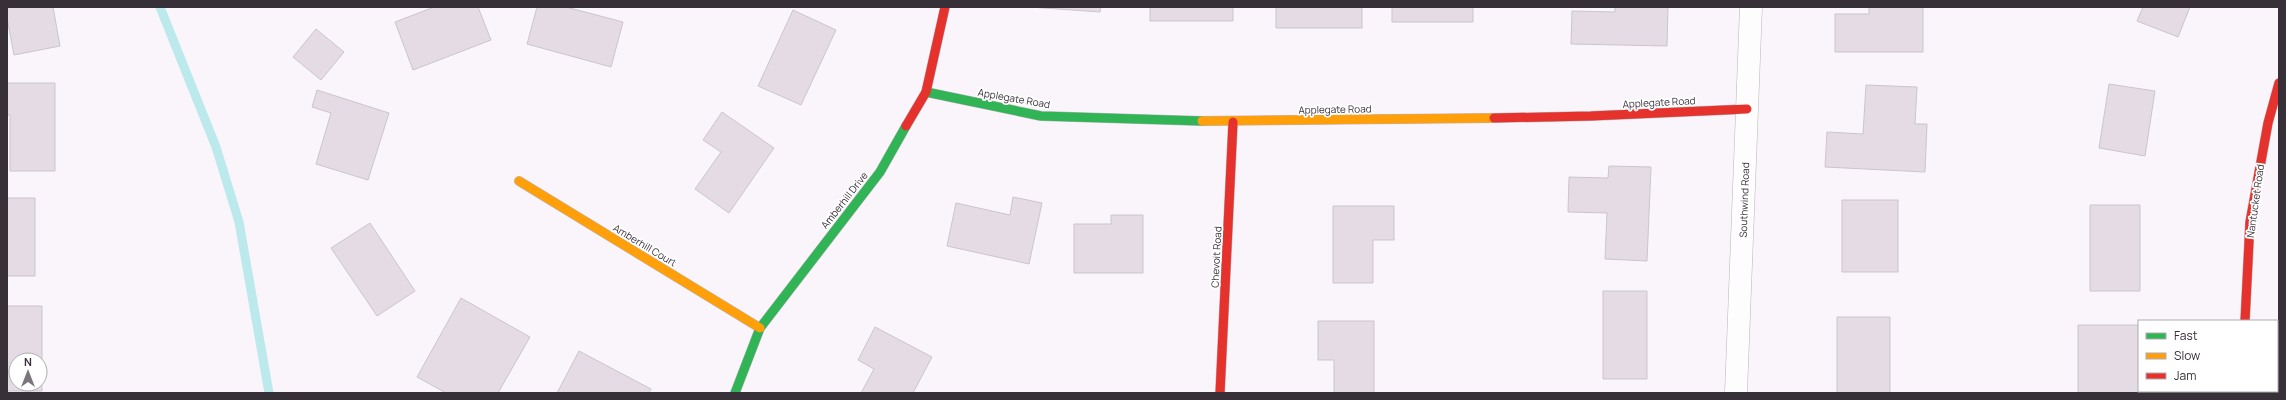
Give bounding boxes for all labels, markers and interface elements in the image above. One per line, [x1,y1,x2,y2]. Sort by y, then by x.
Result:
street label: Applegate Road [977,85,1051,111]
street label: Applegate Road [1622,93,1696,111]
street label: Applegate Road [1298,101,1372,117]
street label: Southwind Road [1736,162,1752,238]
street label: Nantucket Road [2243,163,2267,239]
street label: Amberhill Drive [817,169,871,231]
street label: Amberhill Court [611,221,679,269]
street label: Chevoit Road [1207,226,1225,288]
legend [2138,320,2278,392]
text: Fast [2174,327,2198,344]
text: Slow [2174,347,2200,364]
north arrow [8,352,48,392]
text: N [24,354,32,369]
text: Jam [2174,367,2196,384]

